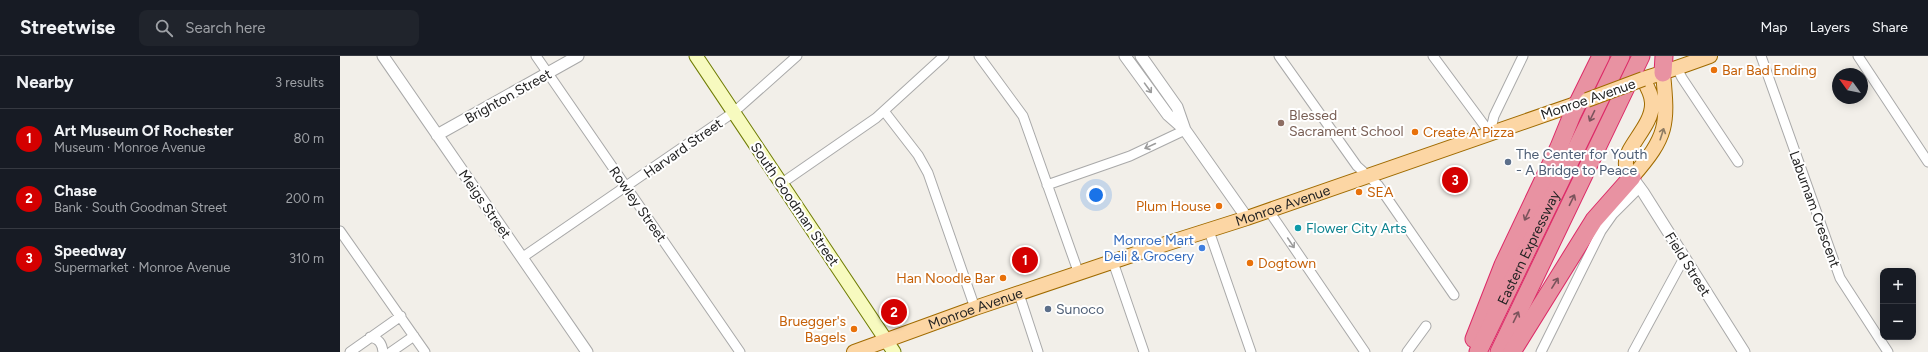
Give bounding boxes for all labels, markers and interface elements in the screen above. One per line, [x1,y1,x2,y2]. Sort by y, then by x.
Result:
search box [139,10,419,46]
text: Streetwise [20,16,115,39]
icon: search [153,17,175,39]
text: Search here [185,19,265,37]
text: Map [1760,19,1788,36]
text: Layers [1810,19,1850,36]
text: Share [1872,19,1908,36]
place label: Bar Bad Ending [1722,62,1817,79]
marker: Bar Bad Ending [1709,65,1719,75]
street label: Brighton Street [462,66,555,127]
north arrow [1832,68,1868,104]
text: Nearby [16,72,74,92]
text: 3 results [275,75,324,90]
street label: Monroe Avenue [1539,75,1638,124]
one-way arrow [1144,82,1152,93]
place label: Blessed Sacrament School [1289,107,1404,140]
one-way arrow [1588,110,1595,122]
street label: Harvard Street [641,115,726,182]
marker: Blessed Sacrament School [1276,118,1286,128]
text: Art Museum Of Rochester [54,122,233,140]
place label: Create A Pizza [1423,124,1514,141]
marker: Create A Pizza [1410,127,1420,137]
one-way arrow [1659,127,1666,140]
text: 1 [26,131,32,146]
text: 80 m [293,131,324,146]
street label: South Goodman Street [747,139,842,269]
text: Museum · Monroe Avenue [54,140,205,155]
one-way arrow [1145,143,1157,150]
place label: The Center for Youth - A Bridge to Peace [1516,146,1648,179]
street label: Laburnam Crescent [1786,149,1844,270]
marker: The Center for Youth - A Bridge to Peace [1503,157,1513,167]
street label: Rowley Street [605,163,670,245]
pin: 3 [1442,165,1468,195]
street label: Meigs Street [455,167,515,242]
text: Chase [54,182,97,200]
street label: Monroe Avenue [1233,182,1333,230]
place label: SEA [1367,184,1394,201]
your location [1086,185,1106,205]
marker: SEA [1354,187,1364,197]
street label: Eastern Expressway [1494,187,1564,308]
text: 2 [25,191,33,206]
text: 200 m [286,191,324,206]
one-way arrow [1569,194,1576,206]
place label: Plum House [1136,198,1211,215]
text: Bank · South Goodman Street [54,200,227,215]
marker: Plum House [1214,201,1224,211]
one-way arrow [1523,209,1530,221]
place label: Flower City Arts [1306,220,1407,237]
marker: Flower City Arts [1293,223,1303,233]
street label: Field Street [1661,229,1714,299]
place label: Monroe Mart Deli & Grocery [1104,232,1195,265]
one-way arrow [1287,237,1295,248]
text: Speedway [54,242,126,260]
marker: Monroe Mart Deli & Grocery [1197,243,1207,253]
pin: 1 [1012,245,1038,275]
text: 3 [25,251,33,266]
text: 310 m [289,251,324,266]
place label: Dogtown [1258,255,1316,272]
marker: Dogtown [1245,258,1255,268]
text: Supermarket · Monroe Avenue [54,260,230,275]
map controls [1880,268,1916,340]
button: + [1880,268,1916,304]
place label: Han Noodle Bar [896,270,995,287]
marker: Han Noodle Bar [998,273,1008,283]
one-way arrow [1551,277,1559,289]
street label: Monroe Avenue [926,284,1025,333]
pin: 2 [881,297,907,327]
place label: Sunoco [1056,301,1104,318]
marker: Sunoco [1043,304,1053,314]
button: − [1880,304,1916,340]
one-way arrow [1512,311,1520,323]
place label: Bruegger's Bagels [779,313,846,346]
marker: Bruegger's Bagels [849,324,859,334]

